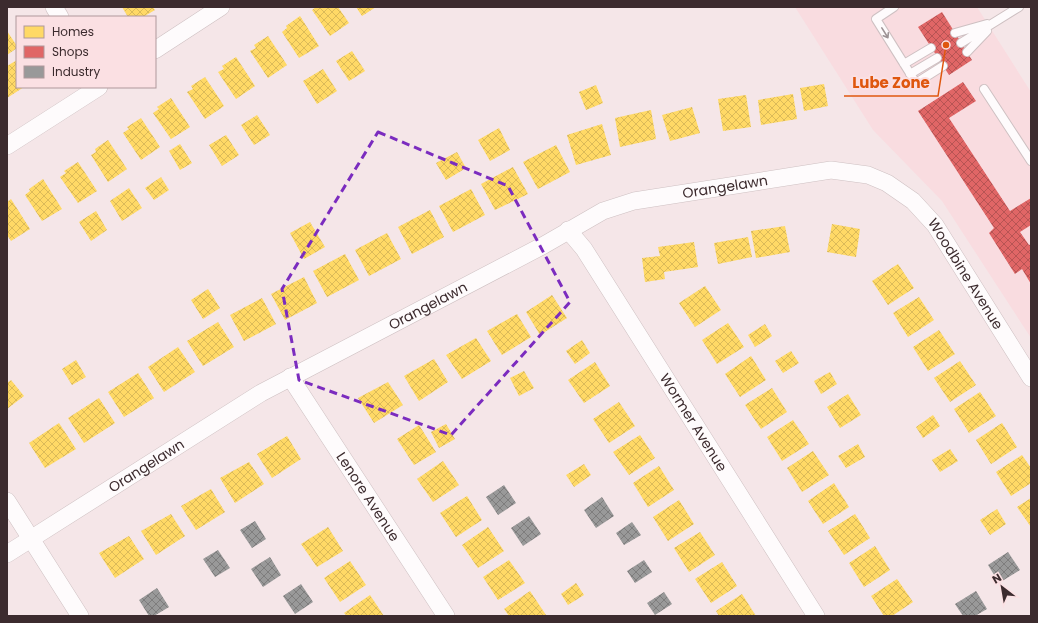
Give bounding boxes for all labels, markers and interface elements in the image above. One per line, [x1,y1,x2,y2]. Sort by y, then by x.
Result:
legend [16,16,156,88]
text: Homes [52,23,94,40]
one-way arrow [881,27,889,39]
text: Shops [52,43,89,60]
text: Industry [52,63,101,80]
callout: Lube Zone [844,69,938,96]
text: Lube Zone [852,72,930,93]
street label: Orangelawn [681,170,769,203]
street label: Woodbine Avenue [923,214,1008,334]
street label: Orangelawn [385,277,471,335]
street label: Wormer Avenue [655,369,732,476]
street label: Orangelawn [105,434,188,497]
street label: Lenore Avenue [332,448,405,546]
north arrow [982,567,1022,607]
text: N [989,569,1005,587]

